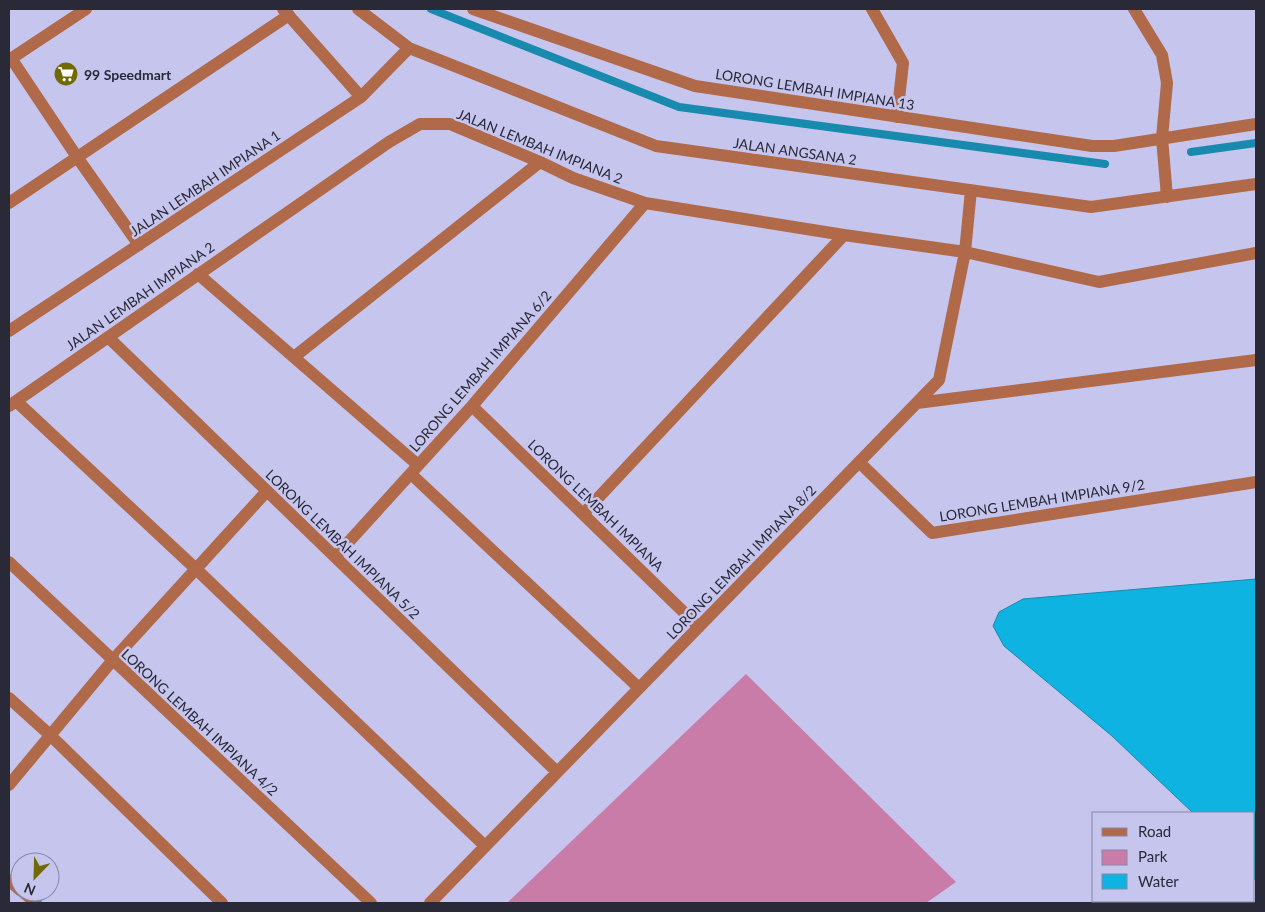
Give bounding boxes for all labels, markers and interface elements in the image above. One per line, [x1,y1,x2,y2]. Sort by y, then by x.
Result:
supermarket icon: 99 Speedmart [53,61,79,87]
street label: LORONG LEMBAH IMPIANA 13 [714,65,916,113]
place label: 99 Speedmart [84,66,172,83]
street label: JALAN LEMBAH IMPIANA 2 [455,105,625,187]
street label: JALAN LEMBAH IMPIANA 1 [127,126,283,240]
street label: JALAN ANGSANA 2 [732,134,858,168]
street label: JALAN LEMBAH IMPIANA 2 [63,238,217,354]
street label: LORONG LEMBAH IMPIANA 6/2 [405,287,555,455]
street label: LORONG LEMBAH IMPIANA [525,436,668,575]
street label: LORONG LEMBAH IMPIANA 5/2 [262,466,424,622]
street label: LORONG LEMBAH IMPIANA 9/2 [938,475,1146,525]
street label: LORONG LEMBAH IMPIANA 8/2 [663,481,819,643]
street label: LORONG LEMBAH IMPIANA 4/2 [118,645,282,799]
legend [1092,812,1255,902]
text: Road [1138,822,1171,840]
text: Park [1138,847,1168,865]
north arrow [10,852,60,902]
text: Water [1138,872,1179,890]
text: N [21,879,38,899]

